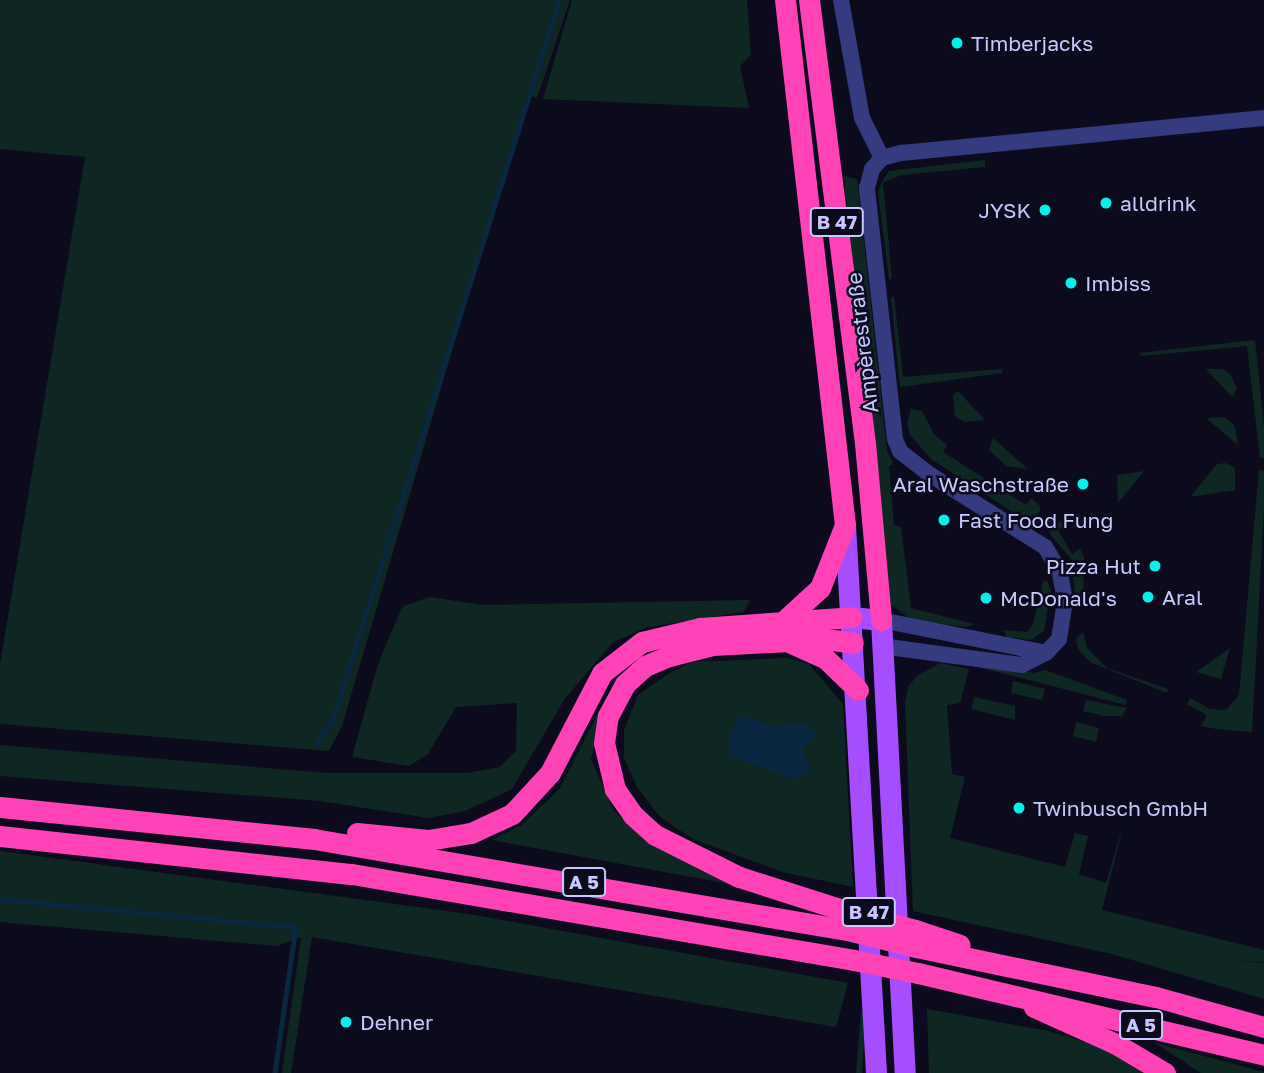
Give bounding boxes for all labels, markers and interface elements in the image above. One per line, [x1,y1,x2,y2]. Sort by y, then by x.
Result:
place label: Timberjacks [971,30,1093,56]
marker: Timberjacks [949,35,965,51]
place label: alldrink [1120,190,1197,216]
marker: alldrink [1098,195,1114,211]
place label: JYSK [978,197,1031,223]
marker: JYSK [1037,202,1053,218]
road number: B 47 [809,206,865,238]
place label: Imbiss [1085,270,1151,296]
street label: Ampèrestraße [841,271,883,415]
marker: Imbiss [1063,275,1079,291]
place label: Aral Waschstraße [893,471,1069,497]
marker: Aral Waschstraße [1075,476,1091,492]
place label: Fast Food Fung [958,507,1113,533]
marker: Fast Food Fung [936,512,952,528]
place label: Pizza Hut [1046,553,1141,579]
marker: Pizza Hut [1147,558,1163,574]
place label: Aral [1162,584,1203,610]
place label: McDonald's [1000,585,1117,611]
marker: Aral [1140,589,1156,605]
marker: McDonald's [978,590,994,606]
place label: Twinbusch GmbH [1033,795,1208,821]
marker: Twinbusch GmbH [1011,800,1027,816]
road number: A 5 [561,866,607,898]
road number: B 47 [841,896,897,928]
place label: Dehner [360,1009,433,1035]
road number: A 5 [1118,1009,1164,1040]
marker: Dehner [338,1014,354,1030]

